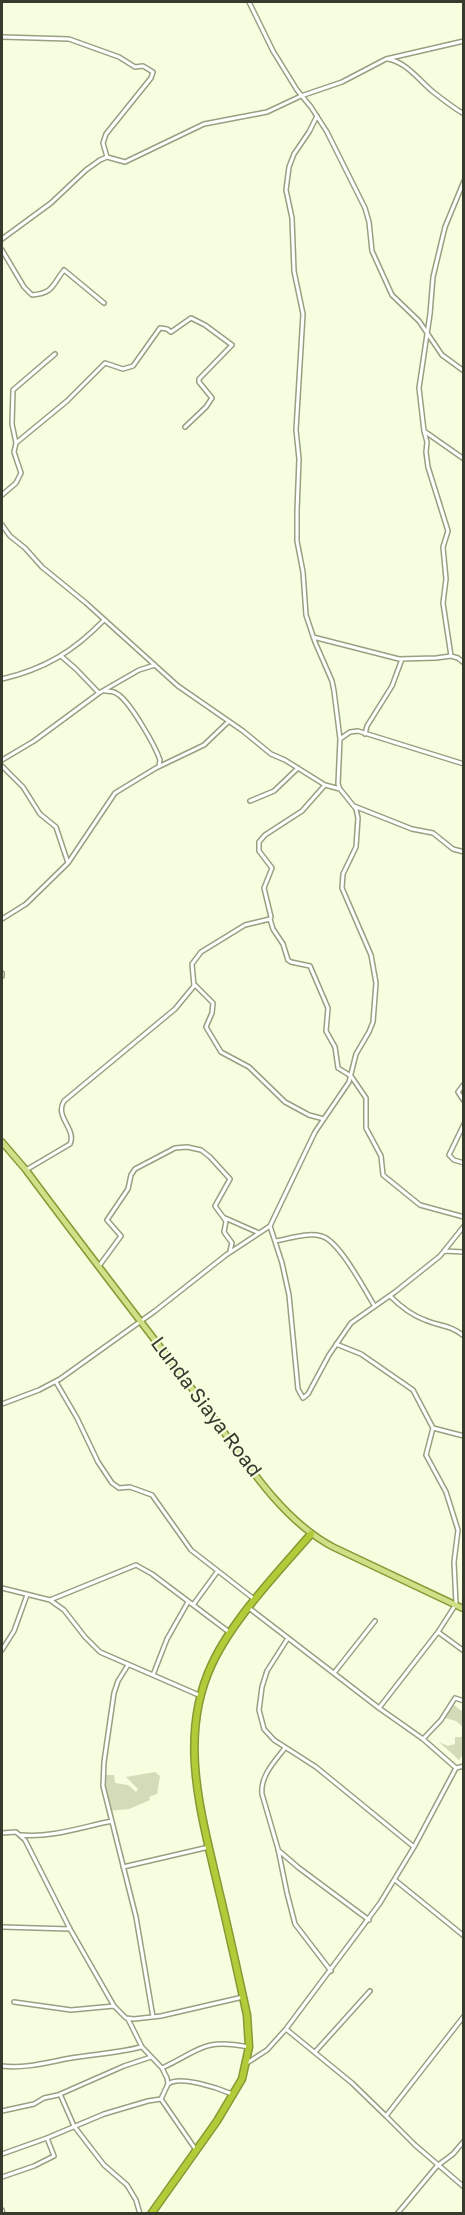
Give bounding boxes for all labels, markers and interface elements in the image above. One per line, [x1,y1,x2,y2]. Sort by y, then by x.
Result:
street label: Lunda Siaya Road [146,1332,266,1482]

